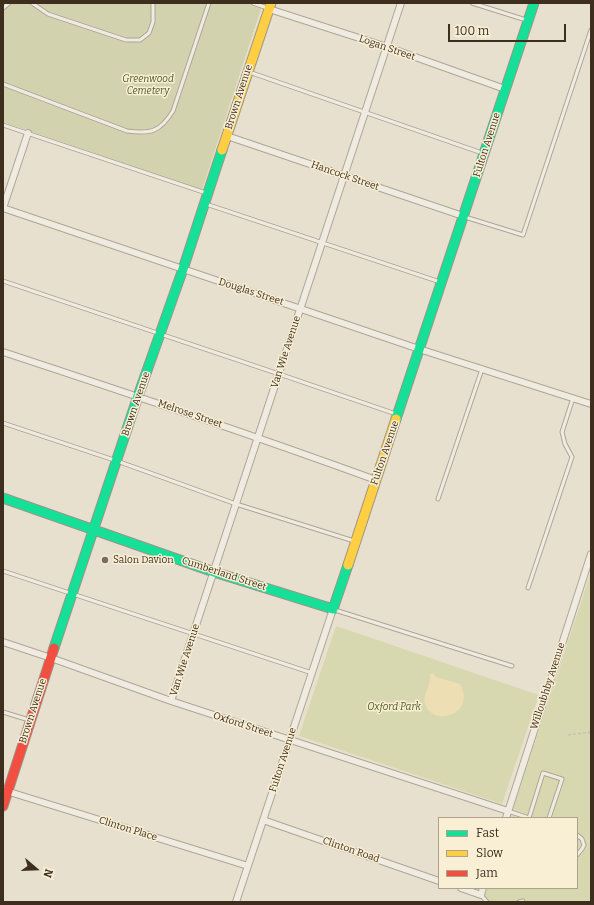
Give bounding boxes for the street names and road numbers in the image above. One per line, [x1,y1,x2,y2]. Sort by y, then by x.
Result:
street label: Logan Street [357,33,417,63]
street label: Brown Avenue [223,63,255,131]
street label: Fulton Avenue [471,111,503,179]
street label: Hancock Street [309,159,381,193]
street label: Douglas Street [217,276,285,308]
street label: Van Wie Avenue [269,314,303,390]
street label: Brown Avenue [119,370,153,438]
street label: Melrose Street [156,397,224,431]
street label: Fulton Avenue [368,419,402,487]
street label: Cumberland Street [180,555,268,593]
street label: Van Wie Avenue [168,622,202,698]
street label: Willoubhby Avenue [528,641,568,731]
street label: Brown Avenue [17,677,49,745]
street label: Oxford Street [212,710,274,740]
street label: Fulton Avenue [267,726,299,794]
street label: Clinton Place [97,814,159,844]
street label: Clinton Road [321,835,381,865]

